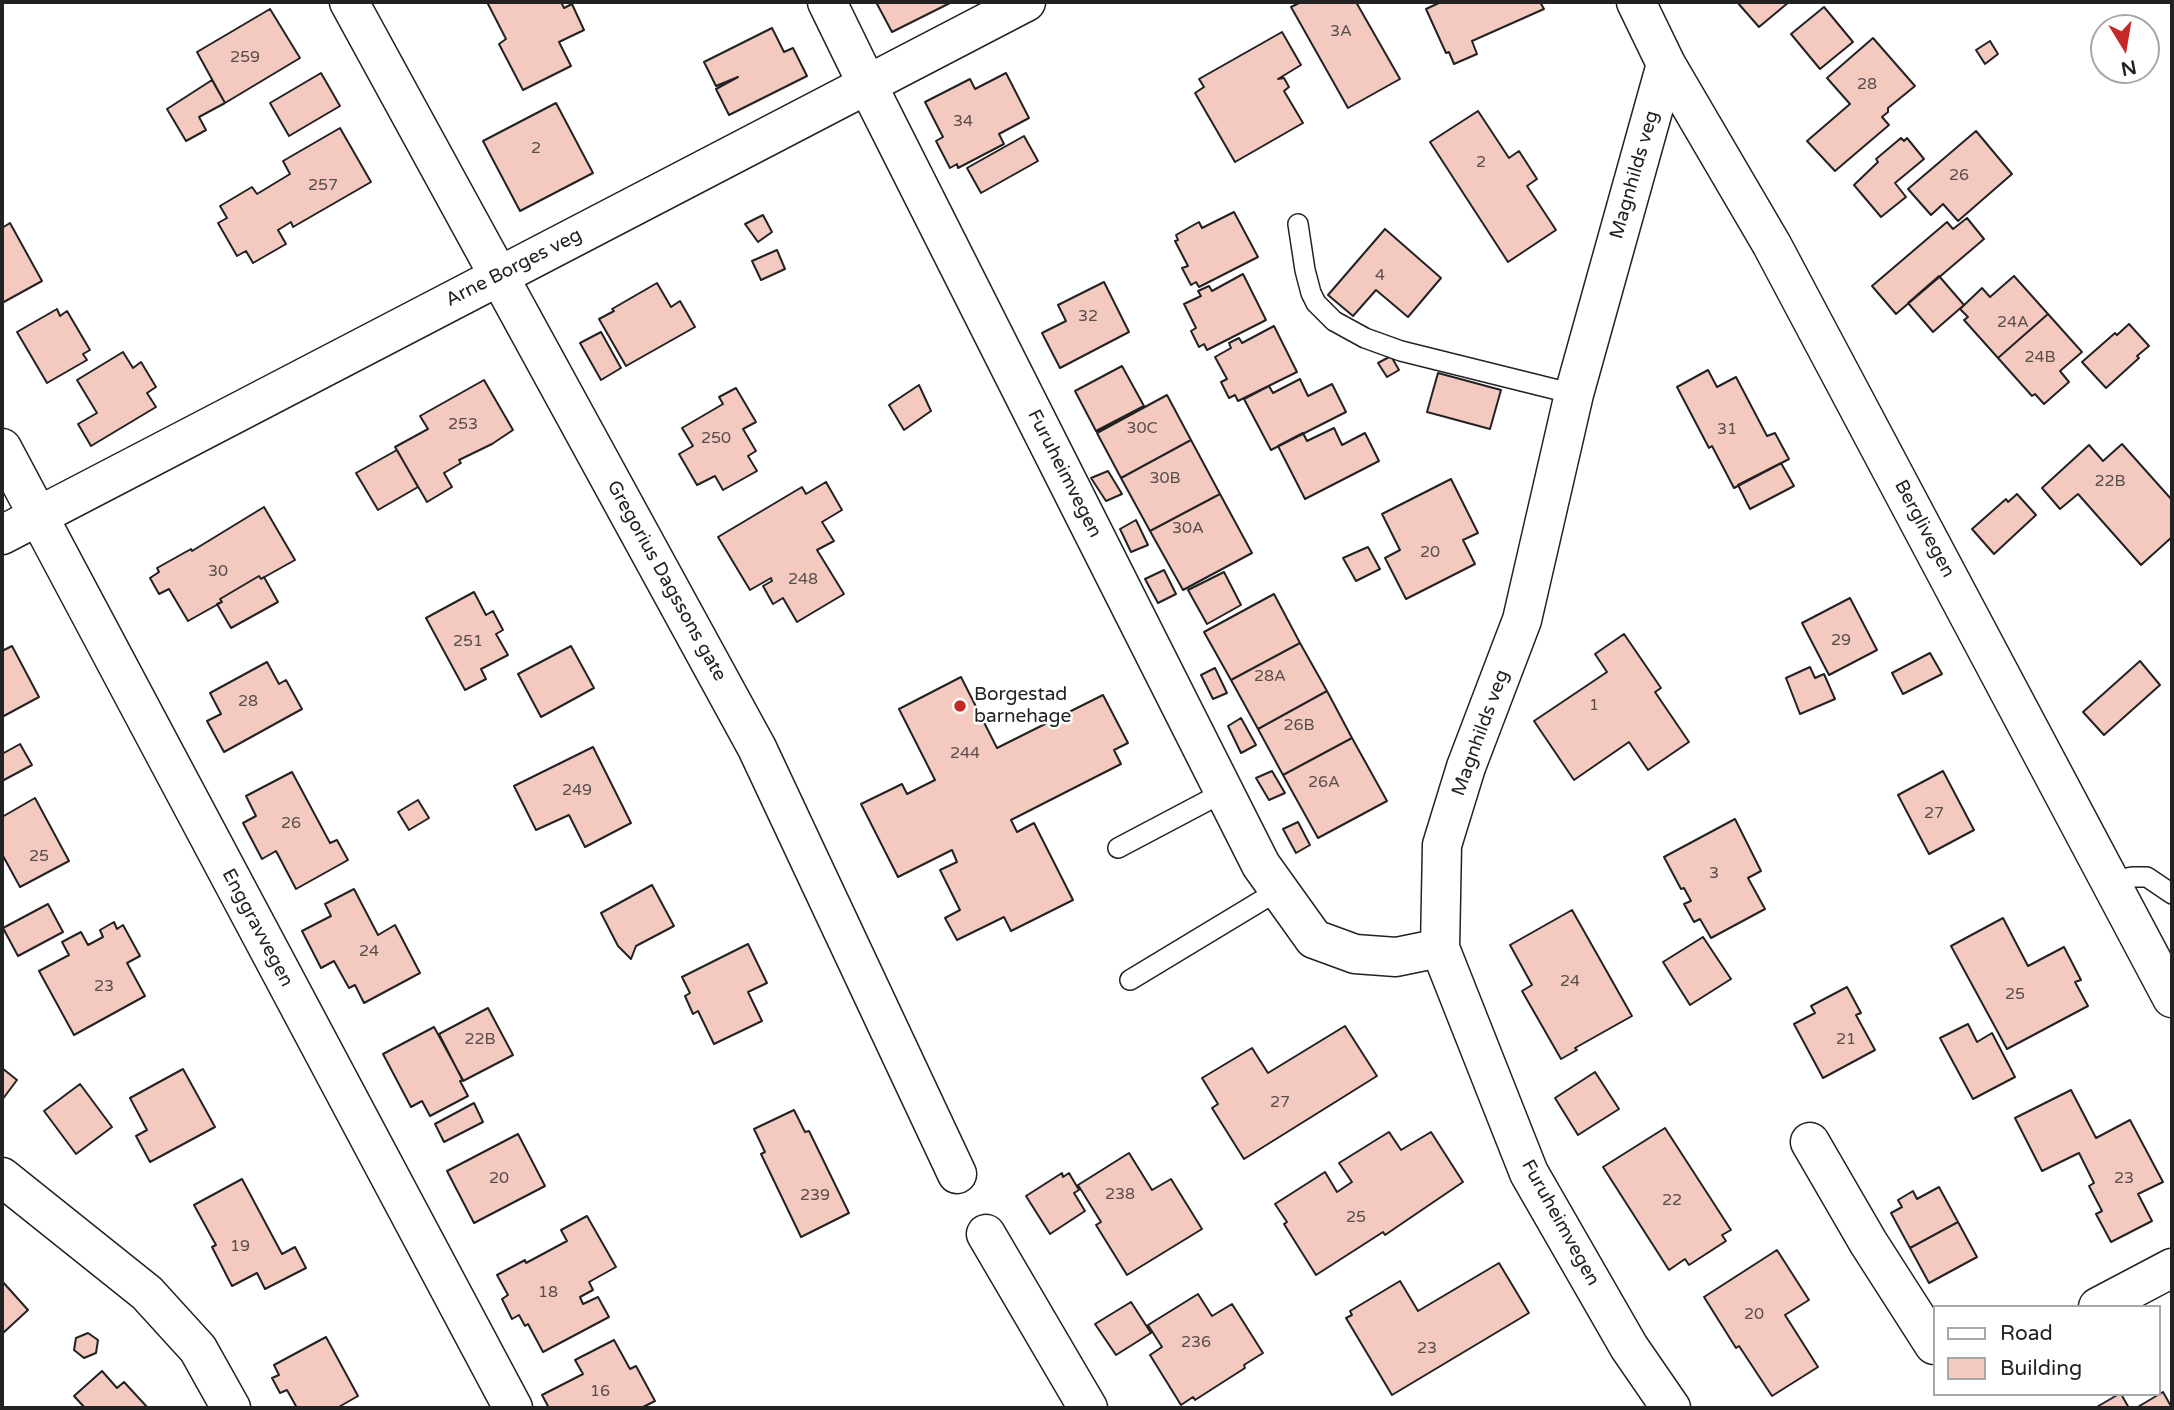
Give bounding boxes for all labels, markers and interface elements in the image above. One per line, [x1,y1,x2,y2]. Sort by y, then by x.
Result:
north arrow [2090,14,2160,84]
house number: 3A [1330,22,1352,42]
house number: 259 [230,48,260,68]
text: N [2119,55,2138,80]
house number: 28 [1857,75,1877,95]
street label: Magnhilds veg [1606,108,1664,242]
house number: 34 [953,112,973,132]
house number: 2 [531,139,541,159]
house number: 2 [1476,153,1486,173]
house number: 26 [1949,166,1969,186]
house number: 257 [308,176,338,196]
street label: Arne Borges veg [442,224,586,312]
house number: 4 [1375,266,1385,286]
house number: 32 [1078,307,1098,327]
house number: 24A [1997,313,2029,333]
house number: 24B [2024,348,2056,368]
street label: Furuheimvegen [1022,406,1106,542]
house number: 253 [448,415,478,435]
house number: 30C [1126,419,1158,439]
house number: 31 [1717,420,1737,440]
house number: 250 [701,429,731,449]
house number: 30B [1149,469,1181,489]
house number: 22B [2094,472,2126,492]
street label: Berglivegen [1889,476,1959,582]
street label: Gregorius Dagssons gate [601,477,731,685]
house number: 30A [1172,519,1204,539]
house number: 20 [1420,543,1440,563]
house number: 30 [208,562,228,582]
house number: 248 [788,570,818,590]
house number: 29 [1831,631,1851,651]
house number: 251 [453,632,483,652]
house number: 28A [1254,667,1286,687]
street label: Magnhilds veg [1448,667,1514,799]
place label: Borgestad barnehage [974,684,1071,728]
house number: 28 [238,692,258,712]
house number: 1 [1589,696,1599,716]
marker: Borgestad barnehage [952,698,968,714]
house number: 26B [1283,716,1315,736]
house number: 244 [950,744,980,764]
house number: 26A [1308,773,1340,793]
house number: 249 [562,781,592,801]
house number: 27 [1924,804,1944,824]
house number: 26 [281,814,301,834]
house number: 25 [29,847,49,867]
house number: 3 [1709,864,1719,884]
street label: Enggravvegen [216,865,298,991]
house number: 24 [359,942,379,962]
house number: 24 [1560,972,1580,992]
house number: 23 [94,977,114,997]
house number: 25 [2005,985,2025,1005]
house number: 22B [464,1030,496,1050]
house number: 21 [1836,1030,1856,1050]
house number: 27 [1270,1093,1290,1113]
street label: Furuheimvegen [1516,1156,1604,1290]
house number: 20 [489,1169,509,1189]
house number: 23 [2114,1169,2134,1189]
house number: 238 [1105,1185,1135,1205]
house number: 239 [800,1186,830,1206]
house number: 22 [1662,1191,1682,1211]
house number: 25 [1346,1208,1366,1228]
house number: 19 [230,1237,250,1257]
house number: 18 [538,1283,558,1303]
house number: 20 [1744,1305,1764,1325]
legend [1932,1305,2160,1396]
text: Road [2000,1321,2053,1346]
house number: 236 [1181,1333,1211,1353]
house number: 23 [1417,1339,1437,1359]
text: Building [2000,1356,2082,1381]
house number: 16 [590,1382,610,1402]

